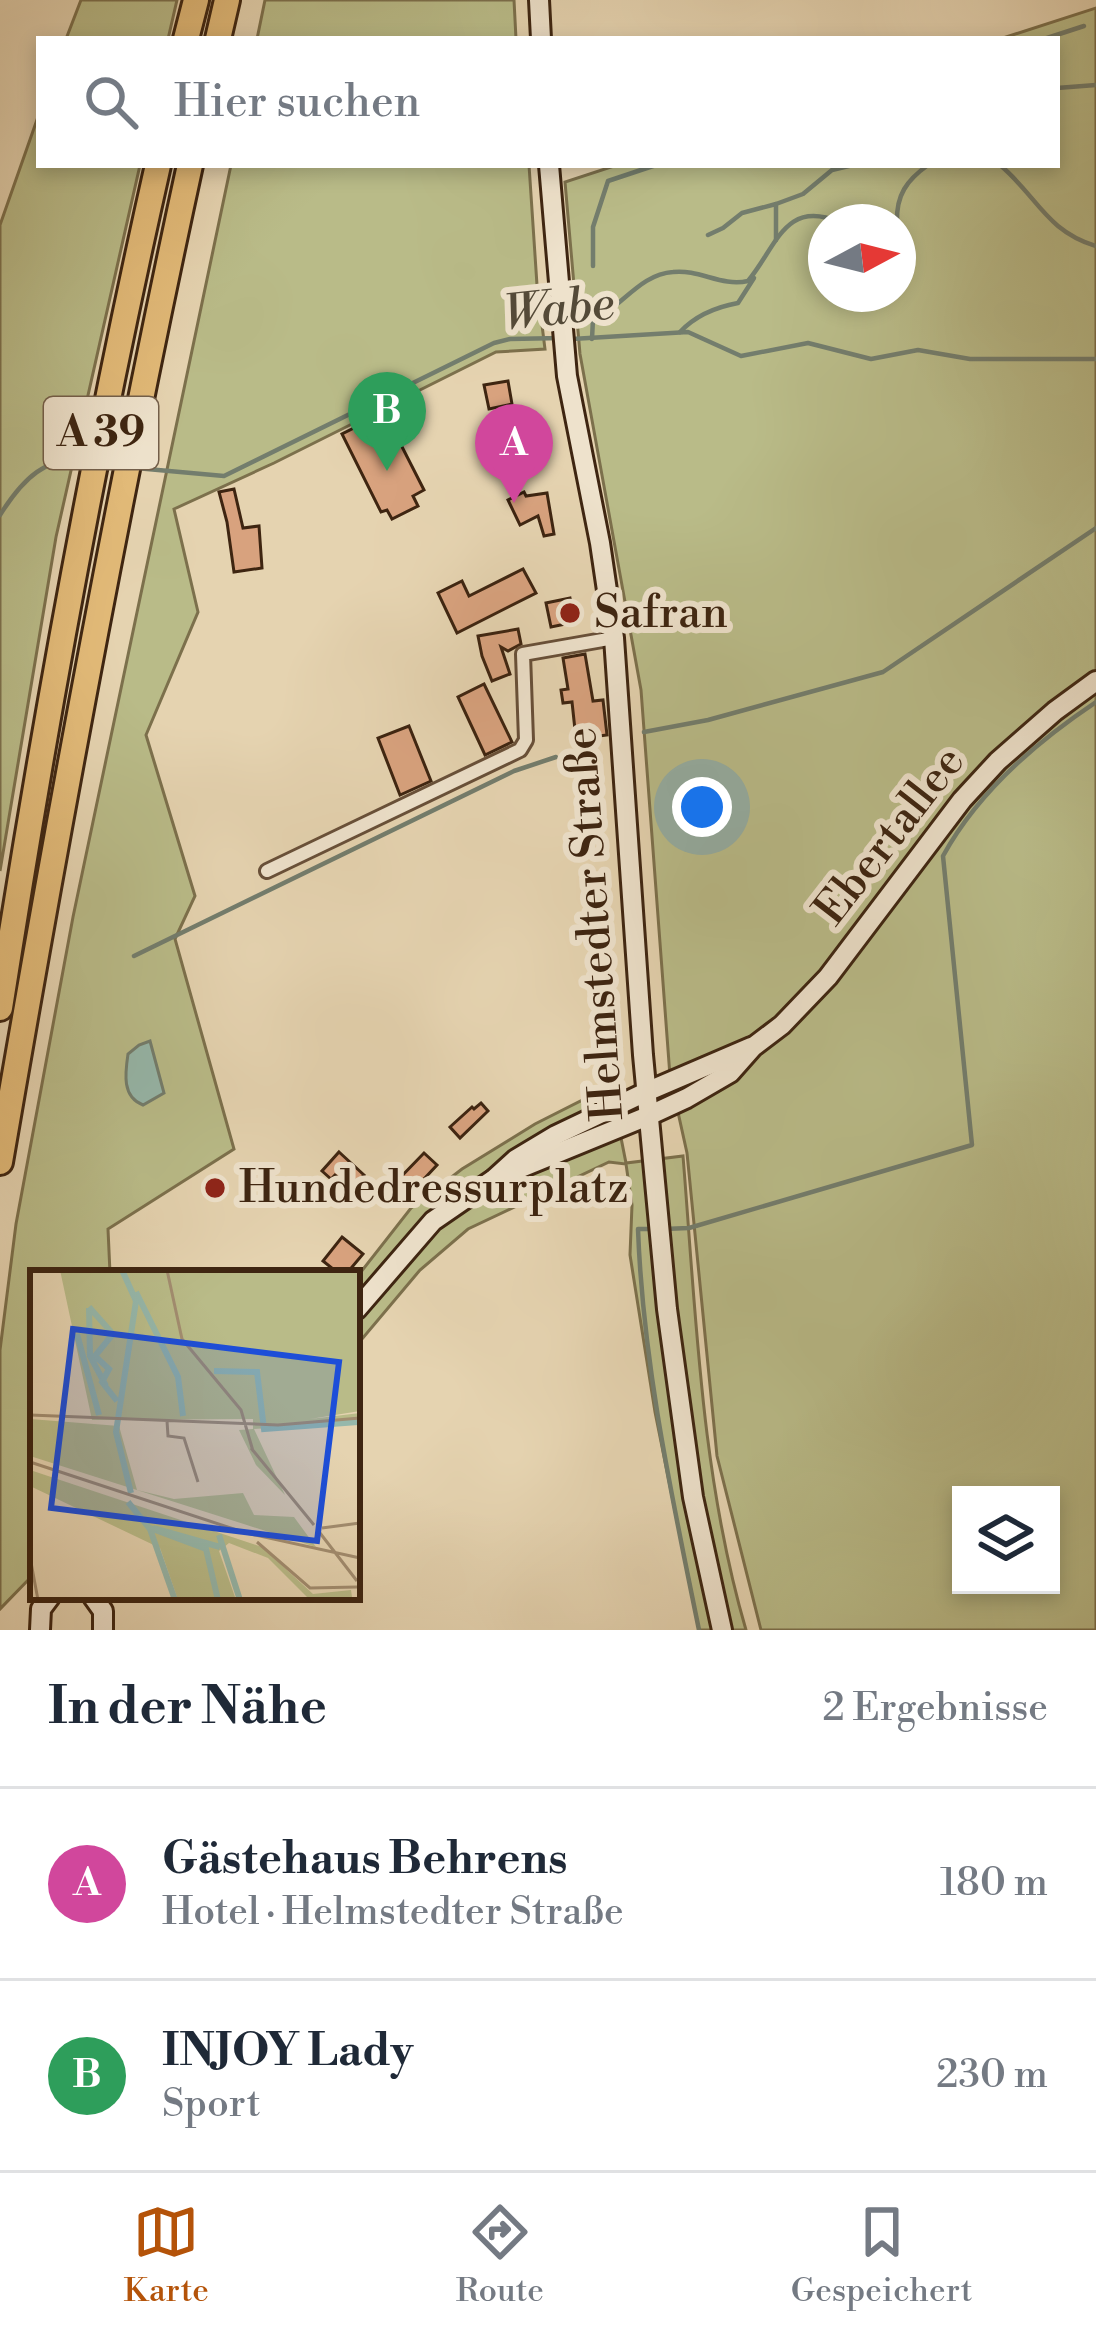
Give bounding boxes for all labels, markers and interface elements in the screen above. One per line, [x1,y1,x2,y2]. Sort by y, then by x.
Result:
search box [36,36,1060,168]
icon: search [78,69,144,135]
text: Hier suchen [174,74,420,131]
north arrow [808,204,916,312]
water label: Wabe [501,274,617,346]
pin: B [348,372,426,471]
road number: A 39 [44,397,158,469]
pin: A [475,404,553,503]
place label: Safran [594,585,728,642]
marker: Safran [557,600,583,626]
street label: Helmstedter Straße [553,725,637,1123]
street label: Ebertallee [802,735,978,937]
your location [672,777,732,837]
place label: Hundedressurplatz [239,1160,629,1217]
marker: Hundedressurplatz [202,1175,228,1201]
inset map [30,1270,360,1600]
map controls [952,1486,1060,1594]
button: layers [952,1486,1060,1594]
text: In der Nähe [48,1676,327,1740]
text: 2 Ergebnisse [823,1684,1048,1733]
text: Gästehaus Behrens [162,1831,567,1888]
text: A [73,1859,101,1908]
text: 180 m [940,1859,1048,1908]
text: Hotel · Helmstedter Straße [162,1888,624,1937]
text: INJOY Lady [162,2023,413,2080]
text: B [72,2051,102,2100]
text: 230 m [936,2051,1048,2100]
text: Sport [162,2080,261,2129]
tab: Karte [124,2199,209,2312]
tab: Route [456,2199,544,2312]
tab: Gespeichert [791,2199,973,2312]

